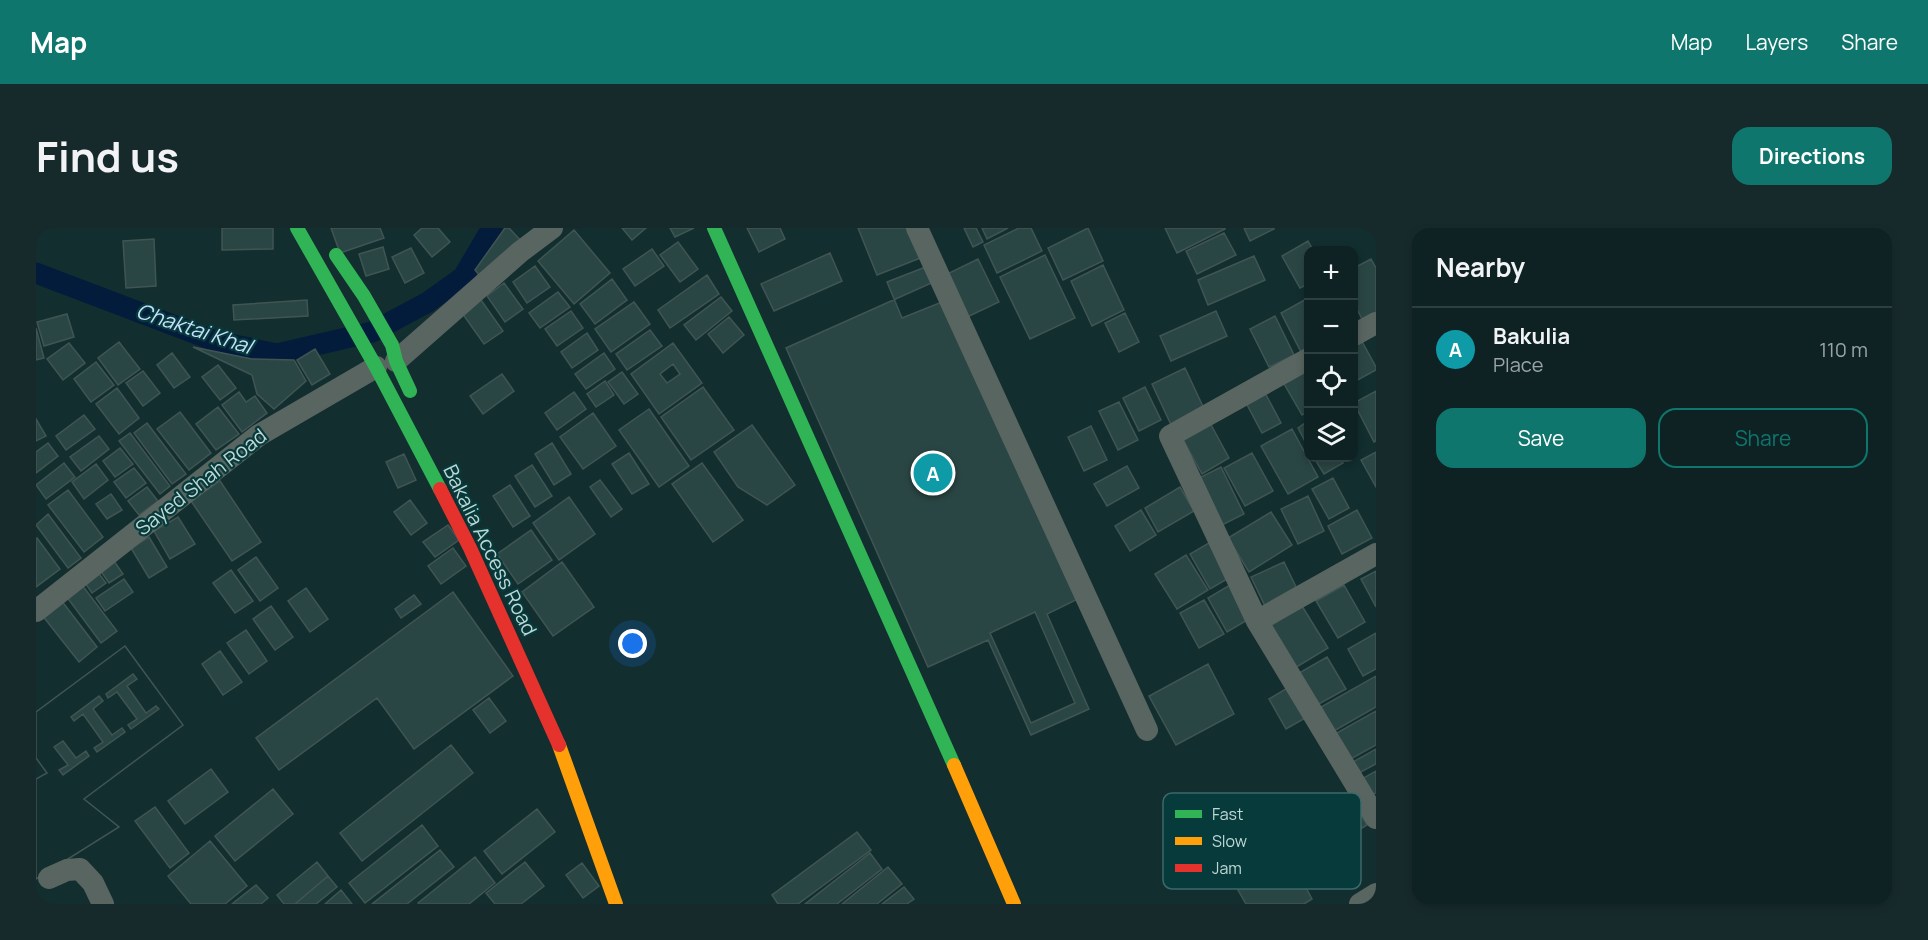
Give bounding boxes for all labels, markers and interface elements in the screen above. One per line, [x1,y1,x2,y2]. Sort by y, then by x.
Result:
text: Map [30,23,87,61]
text: Map [1671,28,1712,56]
text: Layers [1745,28,1808,56]
text: Share [1841,28,1898,56]
text: Find us [36,127,179,185]
button: Directions [1732,127,1892,185]
map controls [1304,246,1358,462]
button: + [1304,246,1358,300]
text: Nearby [1436,249,1525,285]
water label: Chaktai Khal [133,296,259,361]
button: − [1304,300,1358,354]
text: Bakulia [1493,321,1570,351]
text: A [1449,336,1462,363]
text: 110 m [1819,336,1868,363]
text: Place [1493,351,1543,378]
button: locate [1304,354,1358,408]
button: layers [1304,408,1358,462]
button: Save [1436,408,1646,468]
button: Share [1658,408,1868,468]
street label: Sayed Shah Road [130,422,272,541]
pin: A [914,450,952,496]
street label: Bakalia Access Road [437,460,544,640]
your location [618,629,647,658]
legend [1163,793,1361,889]
text: Fast [1212,803,1243,825]
text: Slow [1212,830,1247,852]
text: Jam [1212,857,1242,879]

